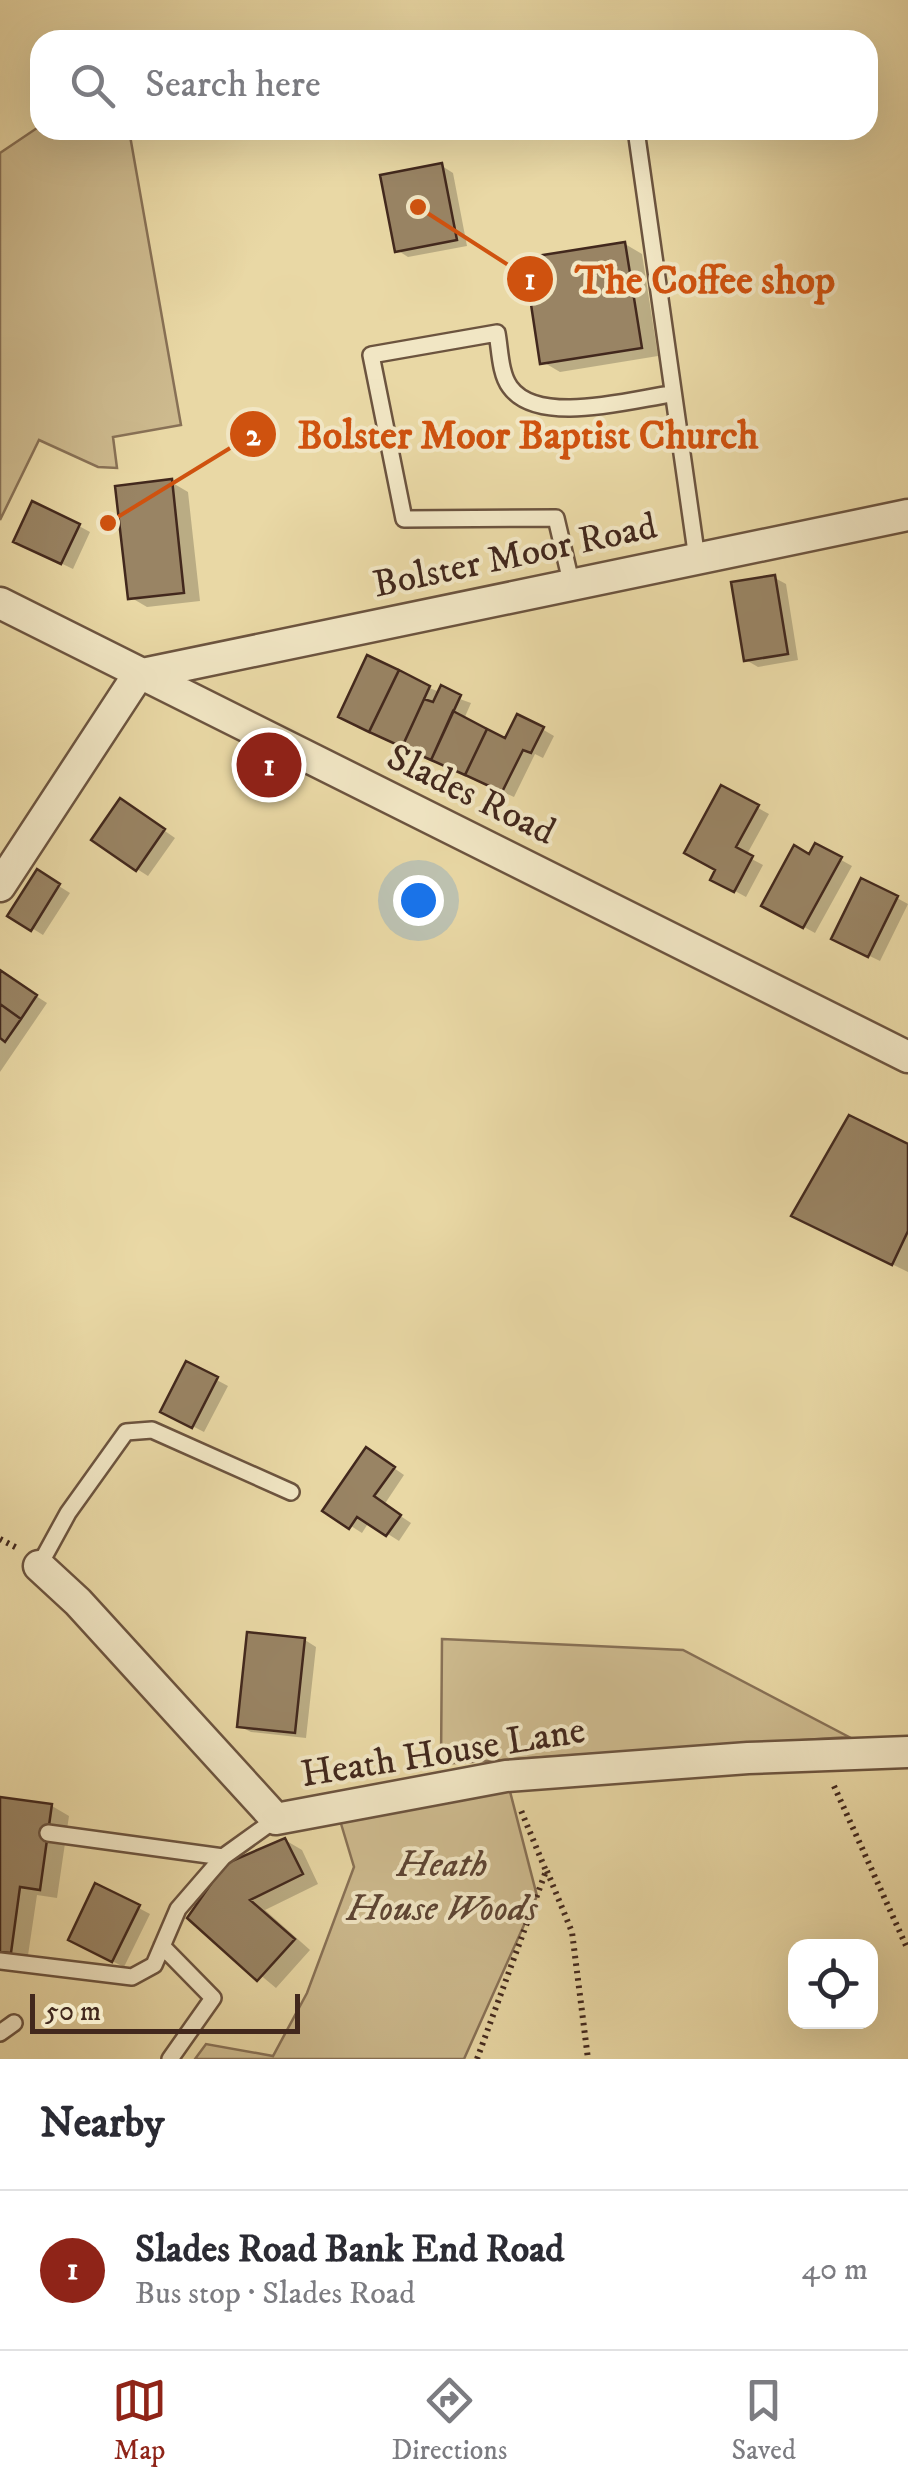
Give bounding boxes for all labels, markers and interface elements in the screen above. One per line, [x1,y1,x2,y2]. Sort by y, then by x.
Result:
search box [30,30,878,140]
icon: search [65,58,120,113]
text: Search here [145,61,321,109]
callout: The Coffee shop [505,244,855,314]
text: The Coffee shop [574,257,835,307]
text: 1 [524,262,536,299]
callout: Bolster Moor Baptist Church [228,399,779,469]
text: Bolster Moor Baptist Church [298,412,759,462]
text: 2 [246,418,261,455]
street label: Bolster Moor Road [369,503,661,609]
pin: 1 [236,728,302,802]
street label: Slades Road [379,734,563,856]
your location [393,875,444,926]
street label: Heath House Lane [297,1707,589,1799]
park label: Heath House Woods [345,1841,539,1933]
map controls [788,1939,878,2029]
button: locate [788,1939,878,2029]
scale bar [30,1989,300,2034]
text: 50 m [45,1994,101,2029]
text: Nearby [40,2098,164,2150]
text: Slades Road Bank End Road [135,2226,564,2274]
text: 1 [67,2250,78,2290]
text: 40 m [801,2250,868,2290]
text: Bus stop · Slades Road [135,2274,415,2314]
tab: Map [112,2373,167,2468]
tab: Directions [391,2373,507,2468]
tab: Saved [732,2373,796,2468]

